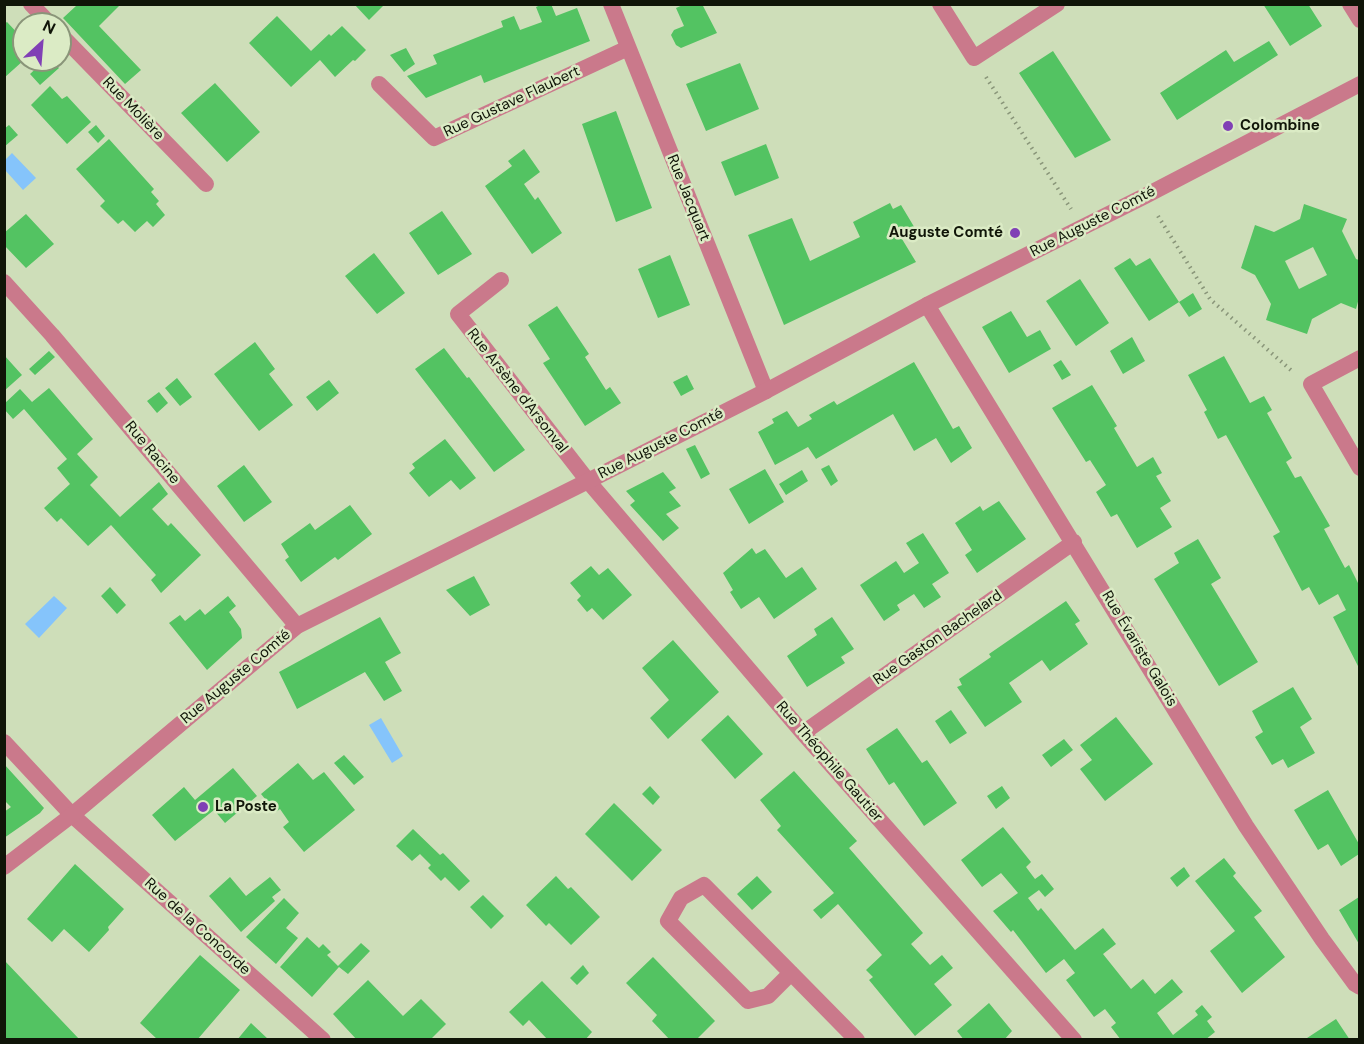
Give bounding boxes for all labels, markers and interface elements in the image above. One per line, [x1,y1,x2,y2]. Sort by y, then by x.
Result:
north arrow [12,12,72,72]
text: N [39,15,59,39]
street label: Rue Gustave Flaubert [441,62,583,142]
street label: Rue Molière [98,74,168,144]
place label: Colombine [1240,117,1320,135]
marker: Colombine [1221,119,1235,133]
street label: Rue Jacquart [662,152,714,244]
street label: Rue Auguste Comté [1027,183,1159,261]
place label: Auguste Comté [889,224,1003,242]
marker: Auguste Comté [1008,226,1022,240]
street label: Rue Arsène d'Arsonval [463,325,571,457]
street label: Rue Auguste Comté [595,405,727,483]
street label: Rue Racine [121,418,183,488]
street label: Rue Gaston Bachelard [870,587,1006,689]
street label: Rue Évariste Galois [1097,588,1181,710]
street label: Rue Auguste Comté [177,626,295,728]
street label: Rue Théophile Gautier [772,698,886,826]
place label: La Poste [215,798,277,816]
marker: La Poste [196,800,210,814]
street label: Rue de la Concorde [140,875,254,979]

